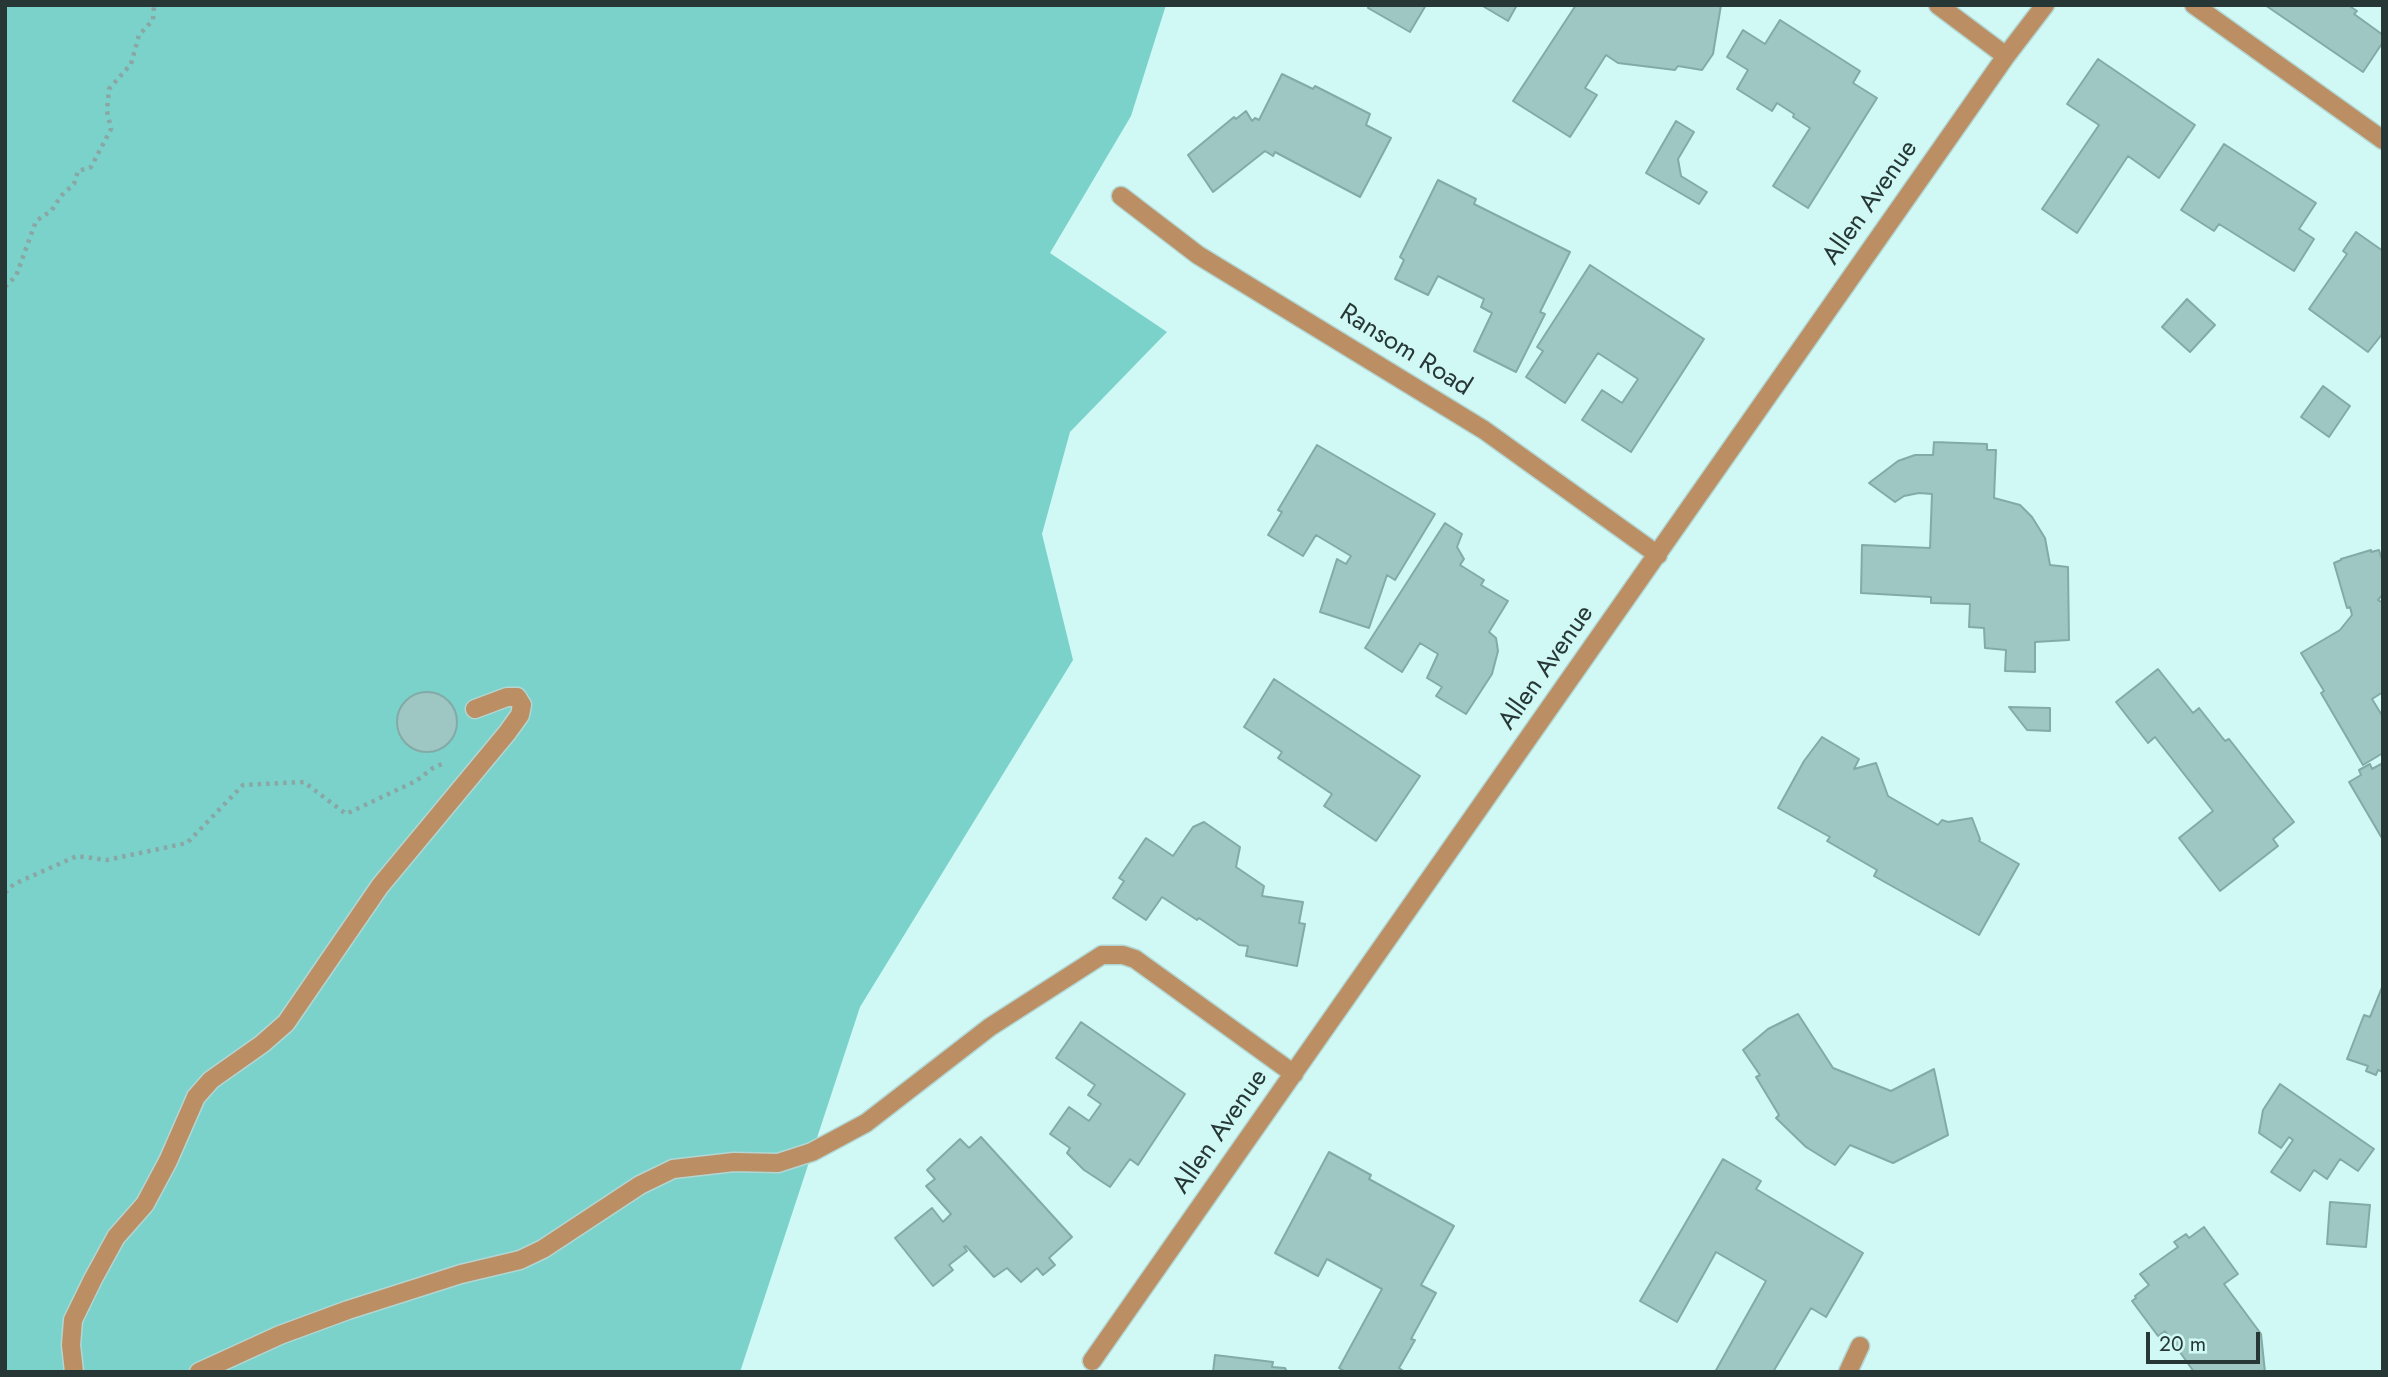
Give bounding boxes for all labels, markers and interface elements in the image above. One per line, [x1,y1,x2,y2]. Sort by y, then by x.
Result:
street label: Allen Avenue [1817,135,1925,271]
street label: Ransom Road [1333,298,1477,404]
street label: Allen Avenue [1493,600,1601,736]
street label: Allen Avenue [1167,1064,1275,1200]
scale bar [2150,1318,2264,1362]
text: 20 m [2159,1329,2206,1359]

